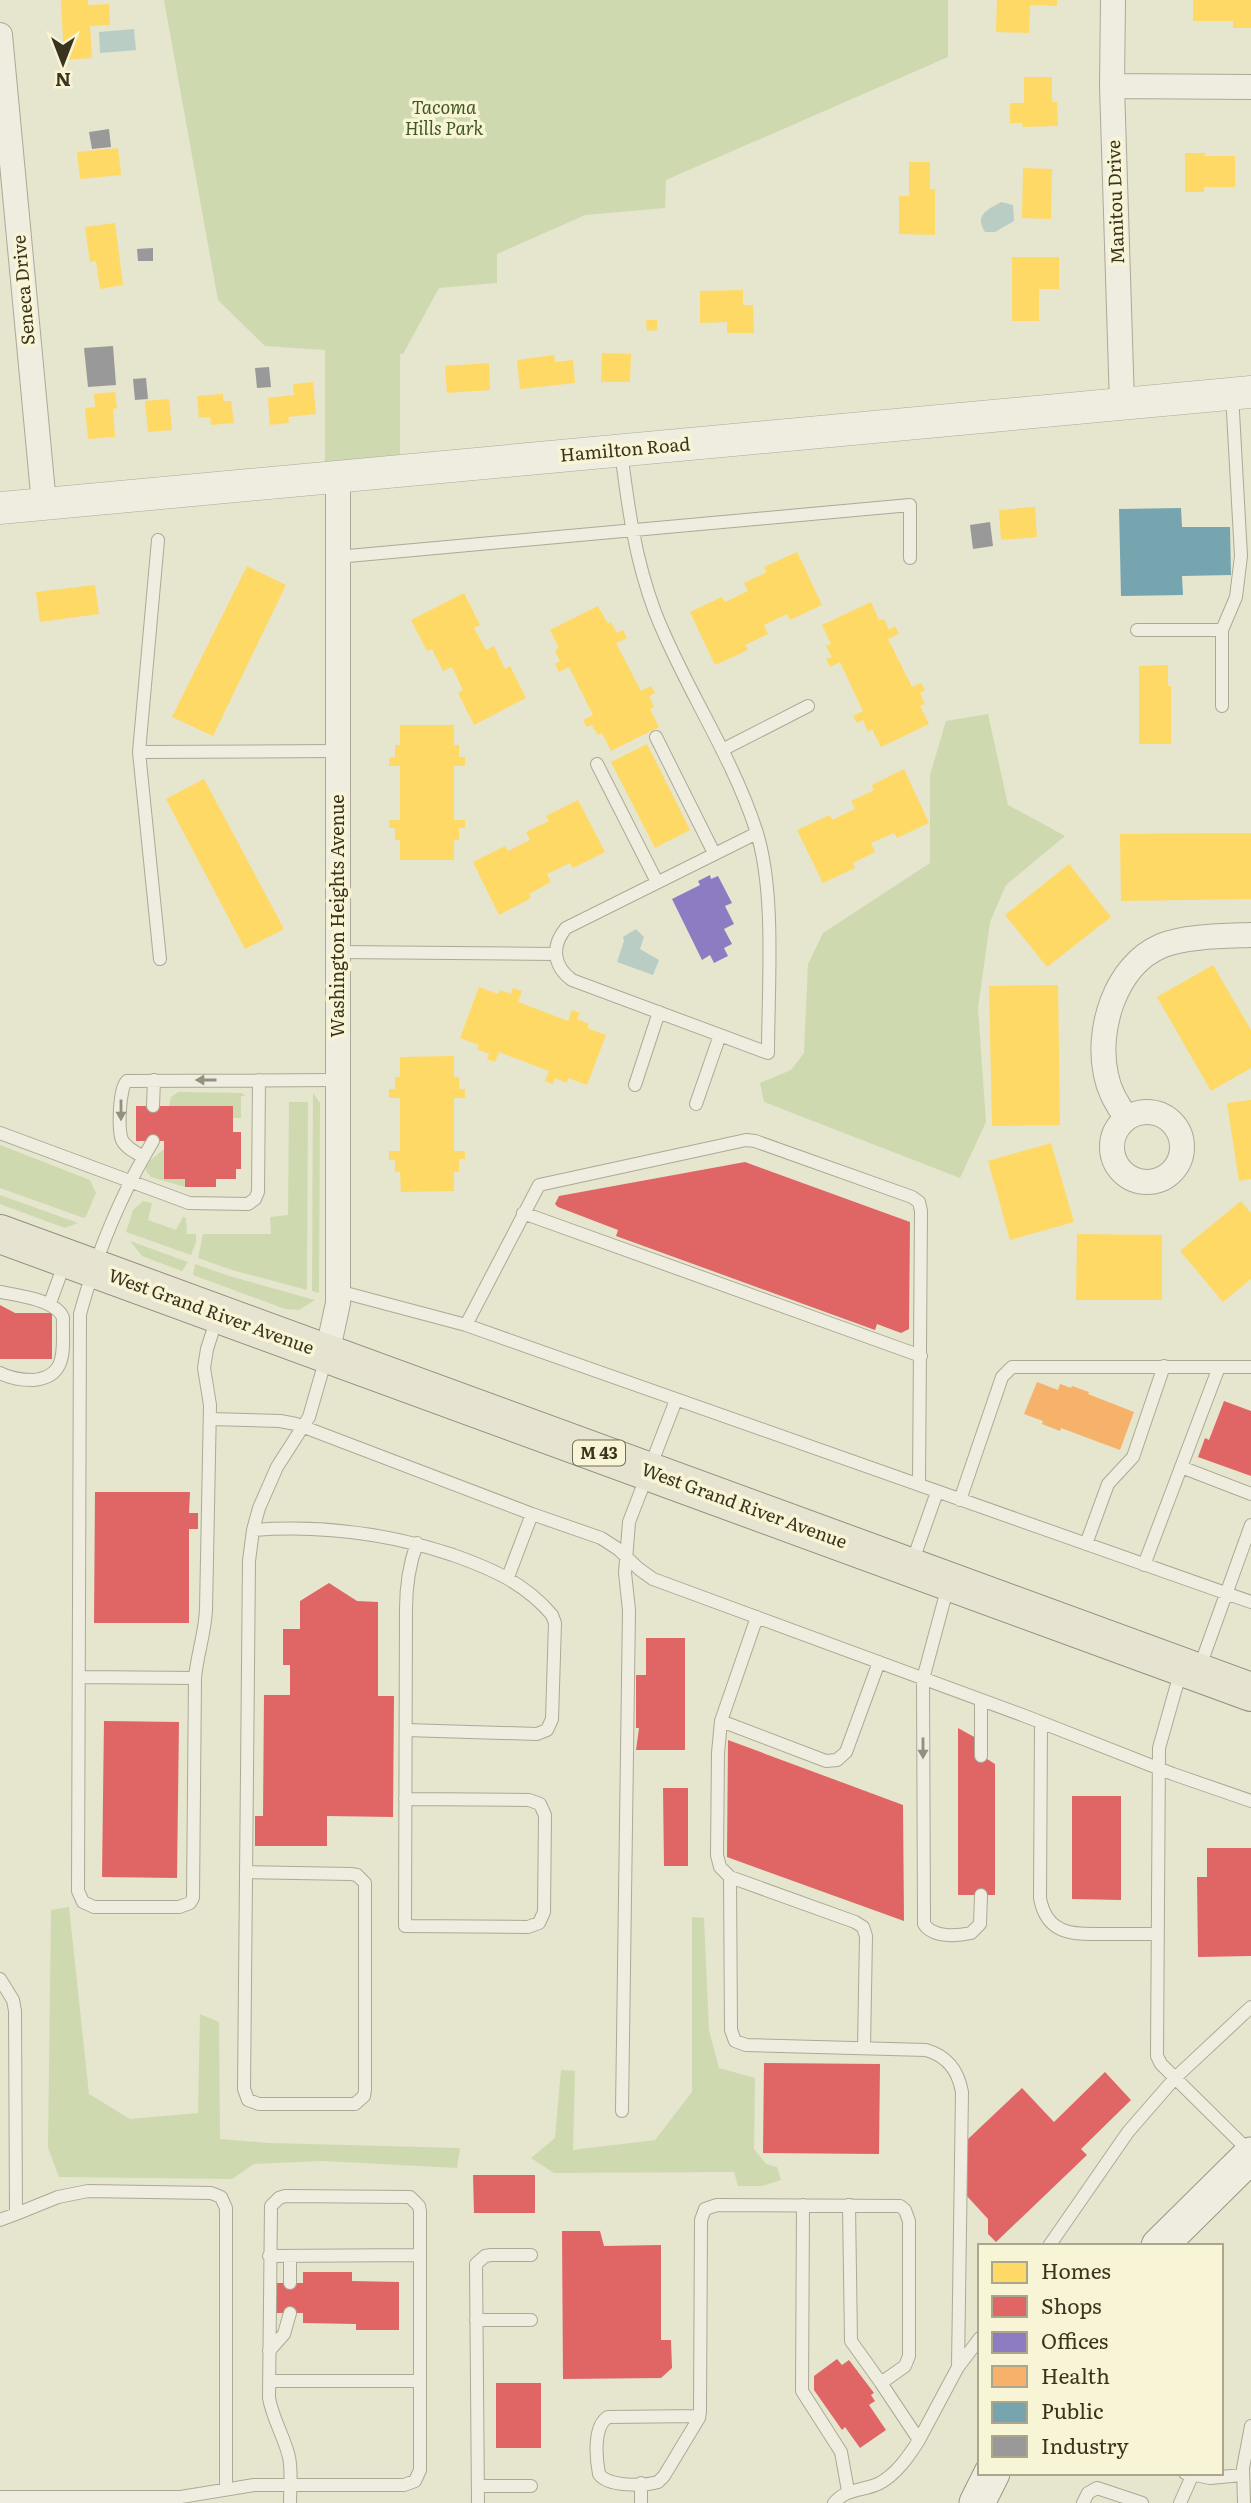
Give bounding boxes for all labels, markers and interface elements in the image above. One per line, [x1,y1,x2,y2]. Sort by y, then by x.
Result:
north arrow [28,28,98,98]
text: N [55,67,71,95]
park label: Tacoma Hills Park [405,93,483,141]
street label: Manitou Drive [1099,139,1130,265]
street label: Seneca Drive [4,234,41,346]
street label: Hamilton Road [559,429,691,468]
street label: Washington Heights Avenue [323,794,350,1038]
one-way arrow [195,1074,217,1086]
one-way arrow [115,1099,127,1121]
street label: West Grand River Avenue [105,1261,318,1360]
road number: M 43 [573,1441,625,1466]
street label: West Grand River Avenue [638,1455,851,1554]
one-way arrow [917,1737,929,1759]
legend [978,2244,1223,2475]
text: Homes [1041,2254,1111,2285]
text: Shops [1041,2289,1102,2320]
text: Offices [1041,2324,1108,2355]
text: Health [1041,2359,1110,2390]
text: Public [1041,2394,1103,2425]
text: Industry [1041,2429,1129,2460]

